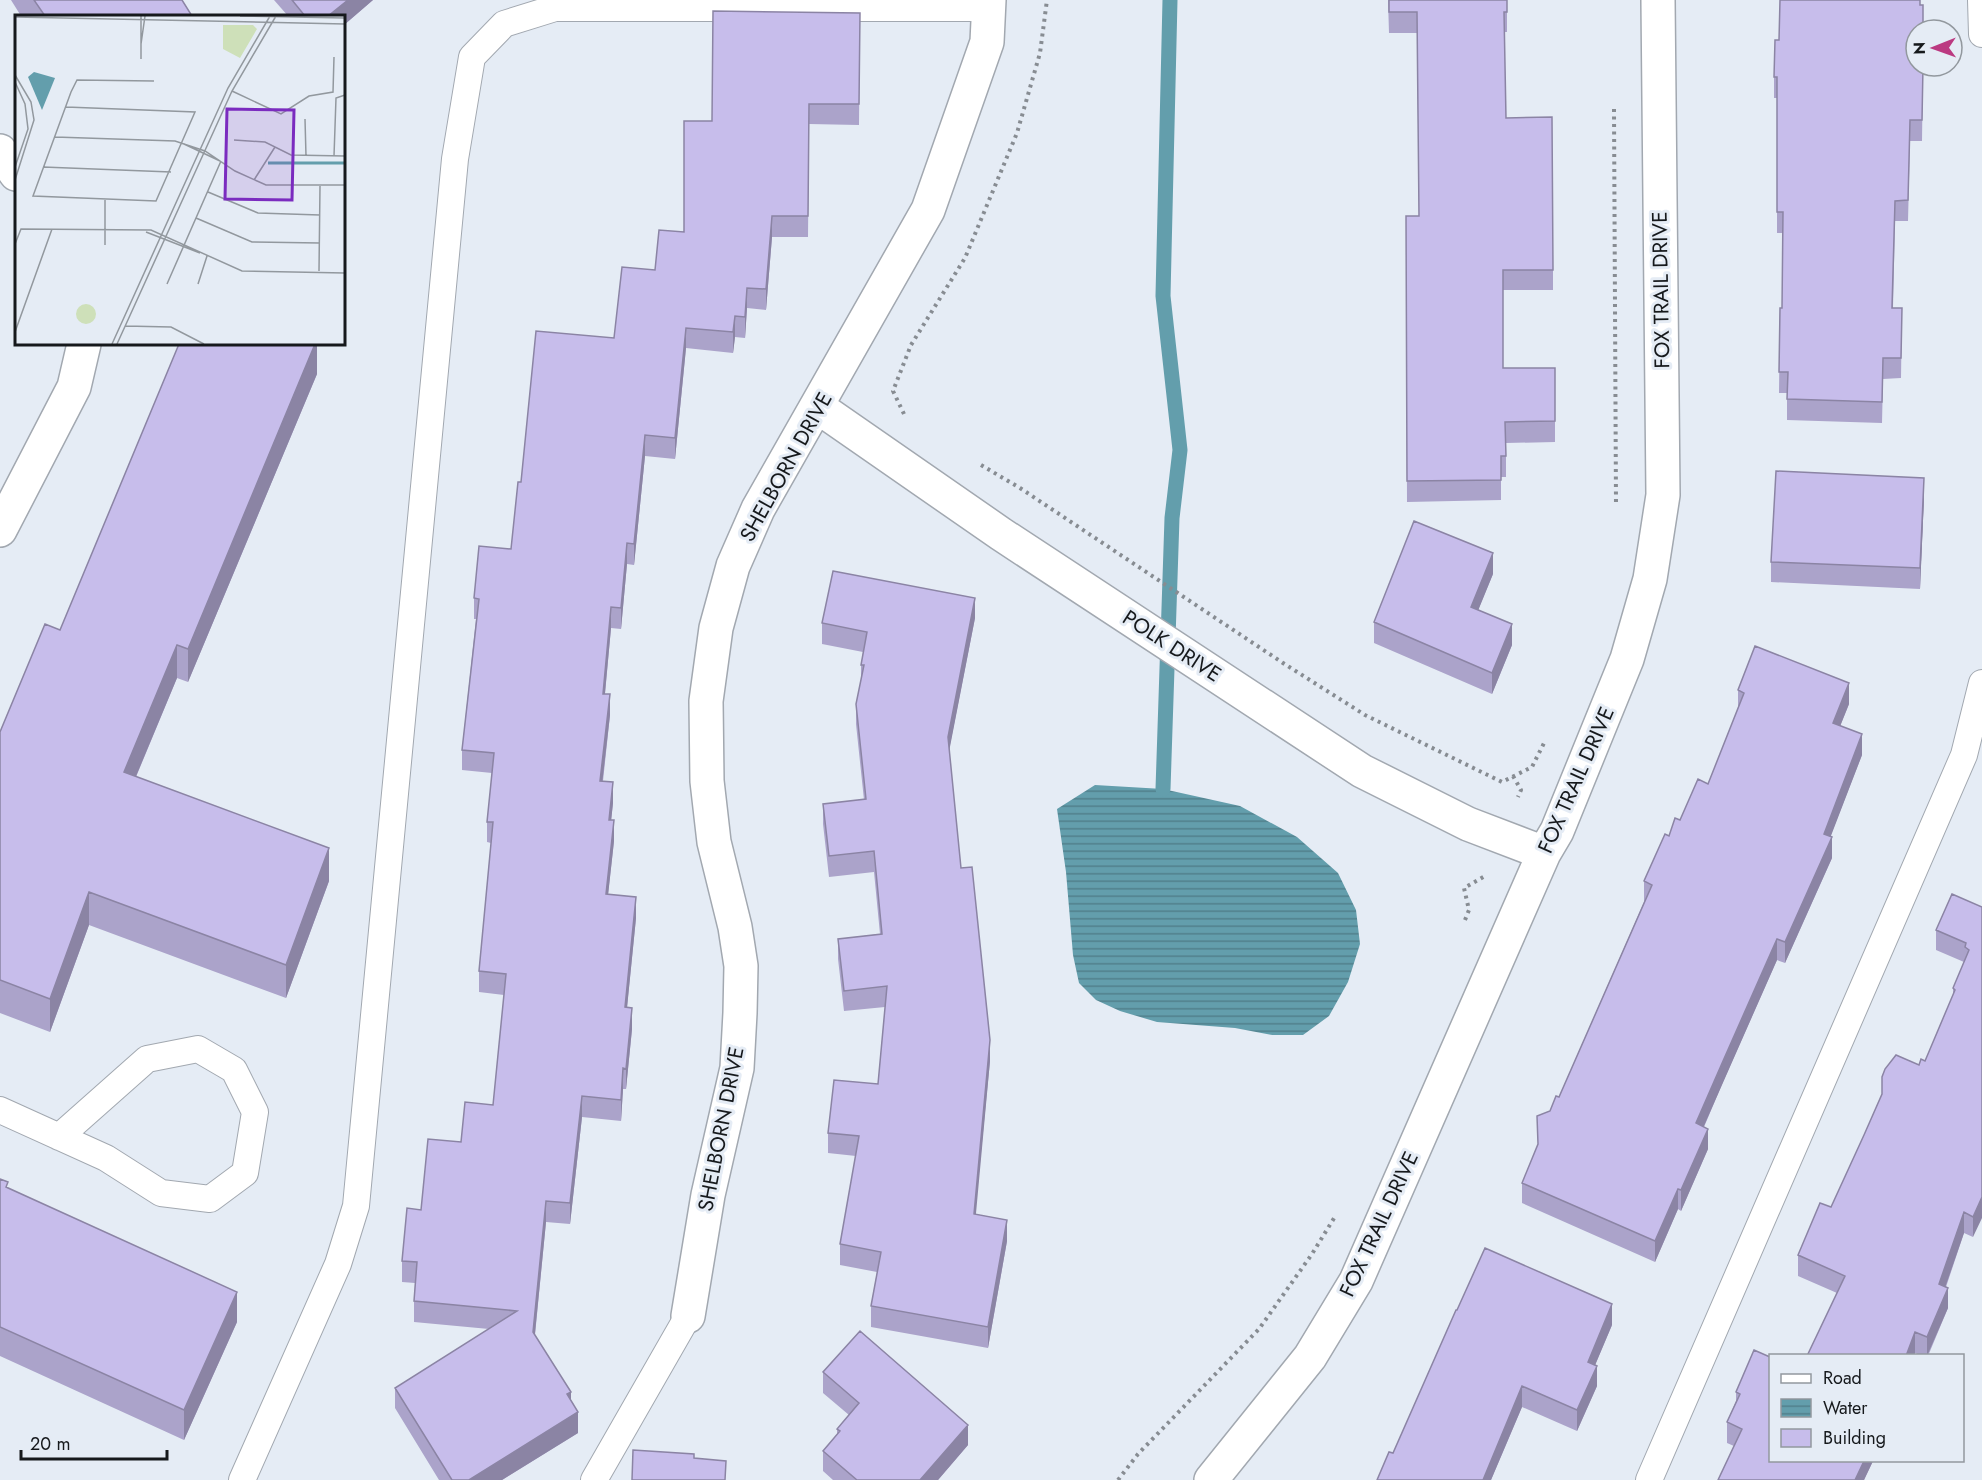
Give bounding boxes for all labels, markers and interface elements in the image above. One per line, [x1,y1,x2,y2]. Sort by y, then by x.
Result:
inset map [15,15,345,345]
north arrow [1904,18,1964,78]
text: N [1908,42,1931,55]
street label: FOX TRAIL DRIVE [1645,211,1677,369]
street label: SHELBORN DRIVE [732,387,840,547]
street label: POLK DRIVE [1117,603,1227,689]
street label: FOX TRAIL DRIVE [1530,702,1622,858]
street label: SHELBORN DRIVE [690,1044,752,1214]
street label: FOX TRAIL DRIVE [1332,1146,1426,1302]
legend [1769,1354,1964,1462]
text: Road [1823,1365,1862,1391]
text: Water [1823,1395,1868,1421]
scale bar [21,1423,166,1461]
text: Building [1823,1425,1886,1451]
text: 20 m [30,1431,70,1457]

